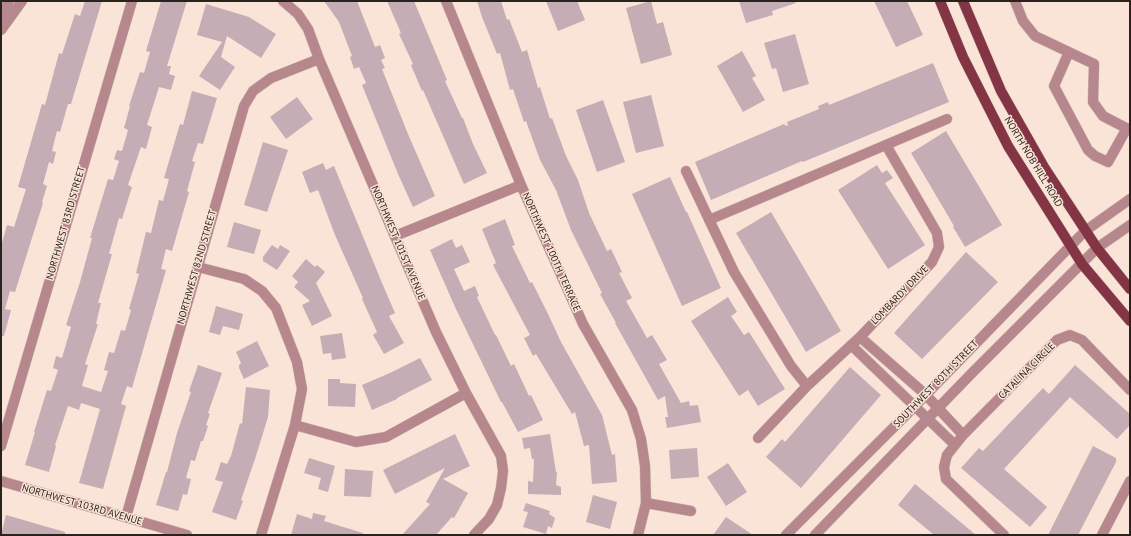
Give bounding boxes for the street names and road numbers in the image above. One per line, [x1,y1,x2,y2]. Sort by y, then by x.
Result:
street label: NORTH NOB HILL ROAD [1001,115,1065,209]
street label: NORTHWEST 83RD STREET [44,165,88,281]
street label: NORTHWEST 101ST AVENUE [368,184,428,302]
street label: NORTHWEST 100TH TERRACE [519,191,583,313]
street label: NORTHWEST 82ND STREET [175,209,219,325]
street label: LOMBARDY DRIVE [869,263,931,327]
street label: SOUTHWEST 80TH STREET [891,338,981,430]
street label: CATALINA CIRCLE [996,340,1058,402]
street label: NORTHWEST 103RD AVENUE [20,482,144,528]

